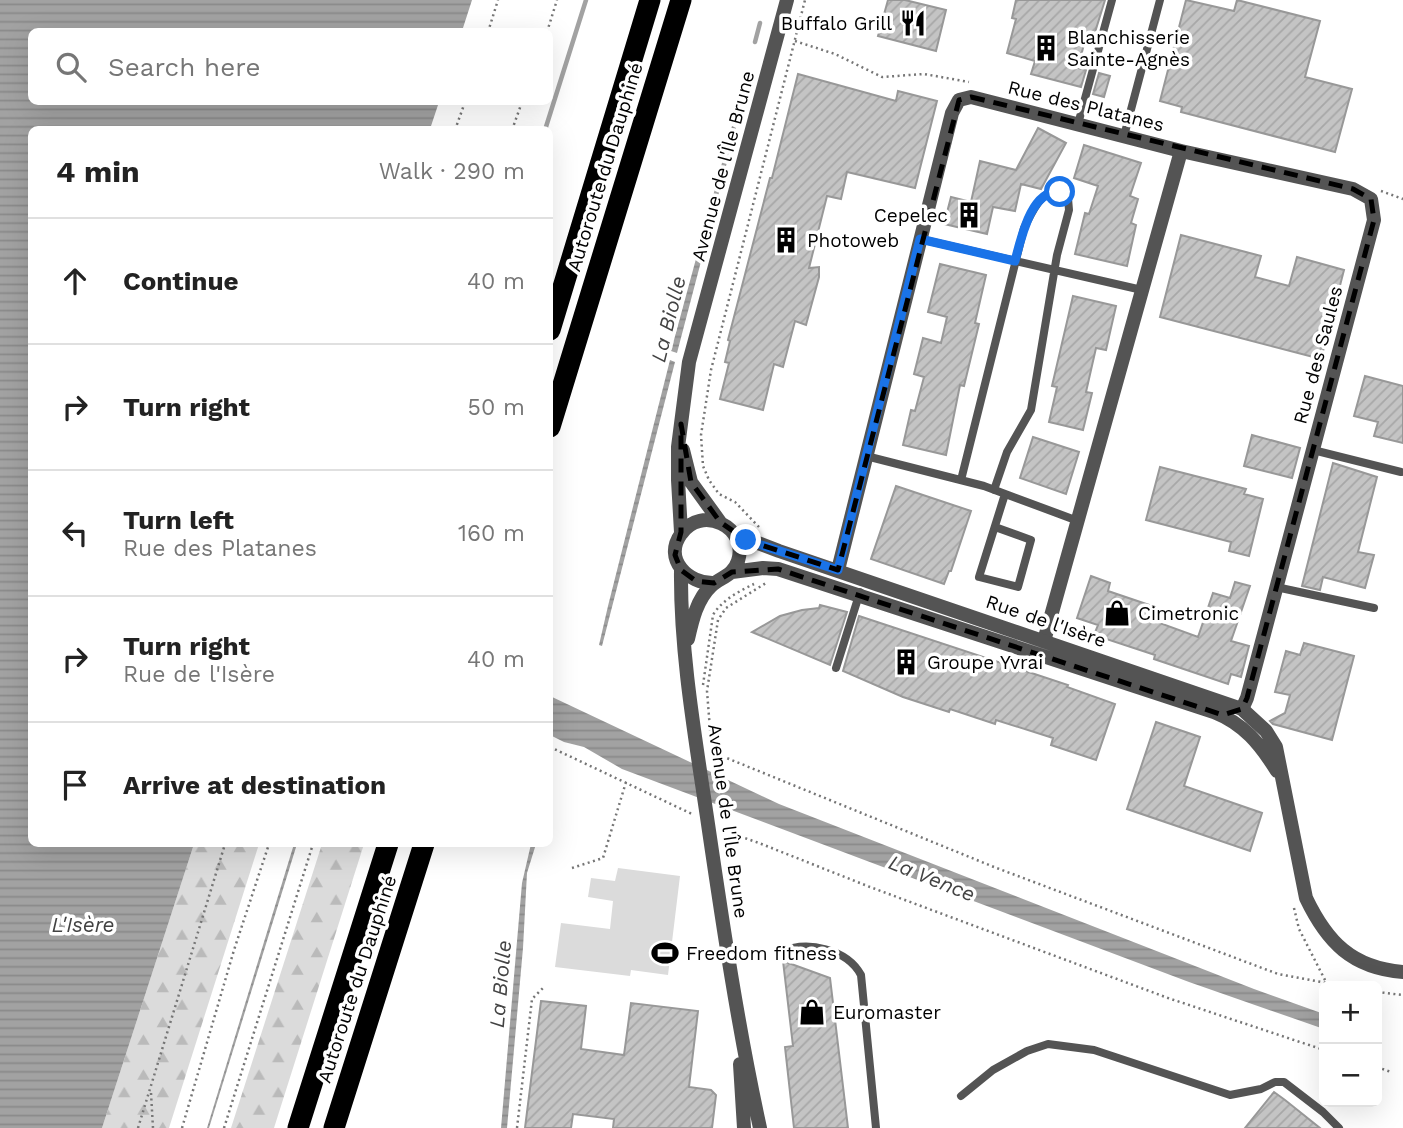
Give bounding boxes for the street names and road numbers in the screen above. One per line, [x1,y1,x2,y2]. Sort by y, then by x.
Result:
street label: Autoroute du Dauphiné [562,60,648,274]
street label: Avenue de l'Île Brune [686,68,760,264]
street label: Rue des Platanes [1005,75,1167,137]
street label: Rue des Saules [1288,283,1348,427]
street label: Rue de l'Isère [983,590,1109,652]
street label: Avenue de l'Île Brune [703,722,753,920]
street label: Autoroute du Dauphiné [313,872,401,1086]

